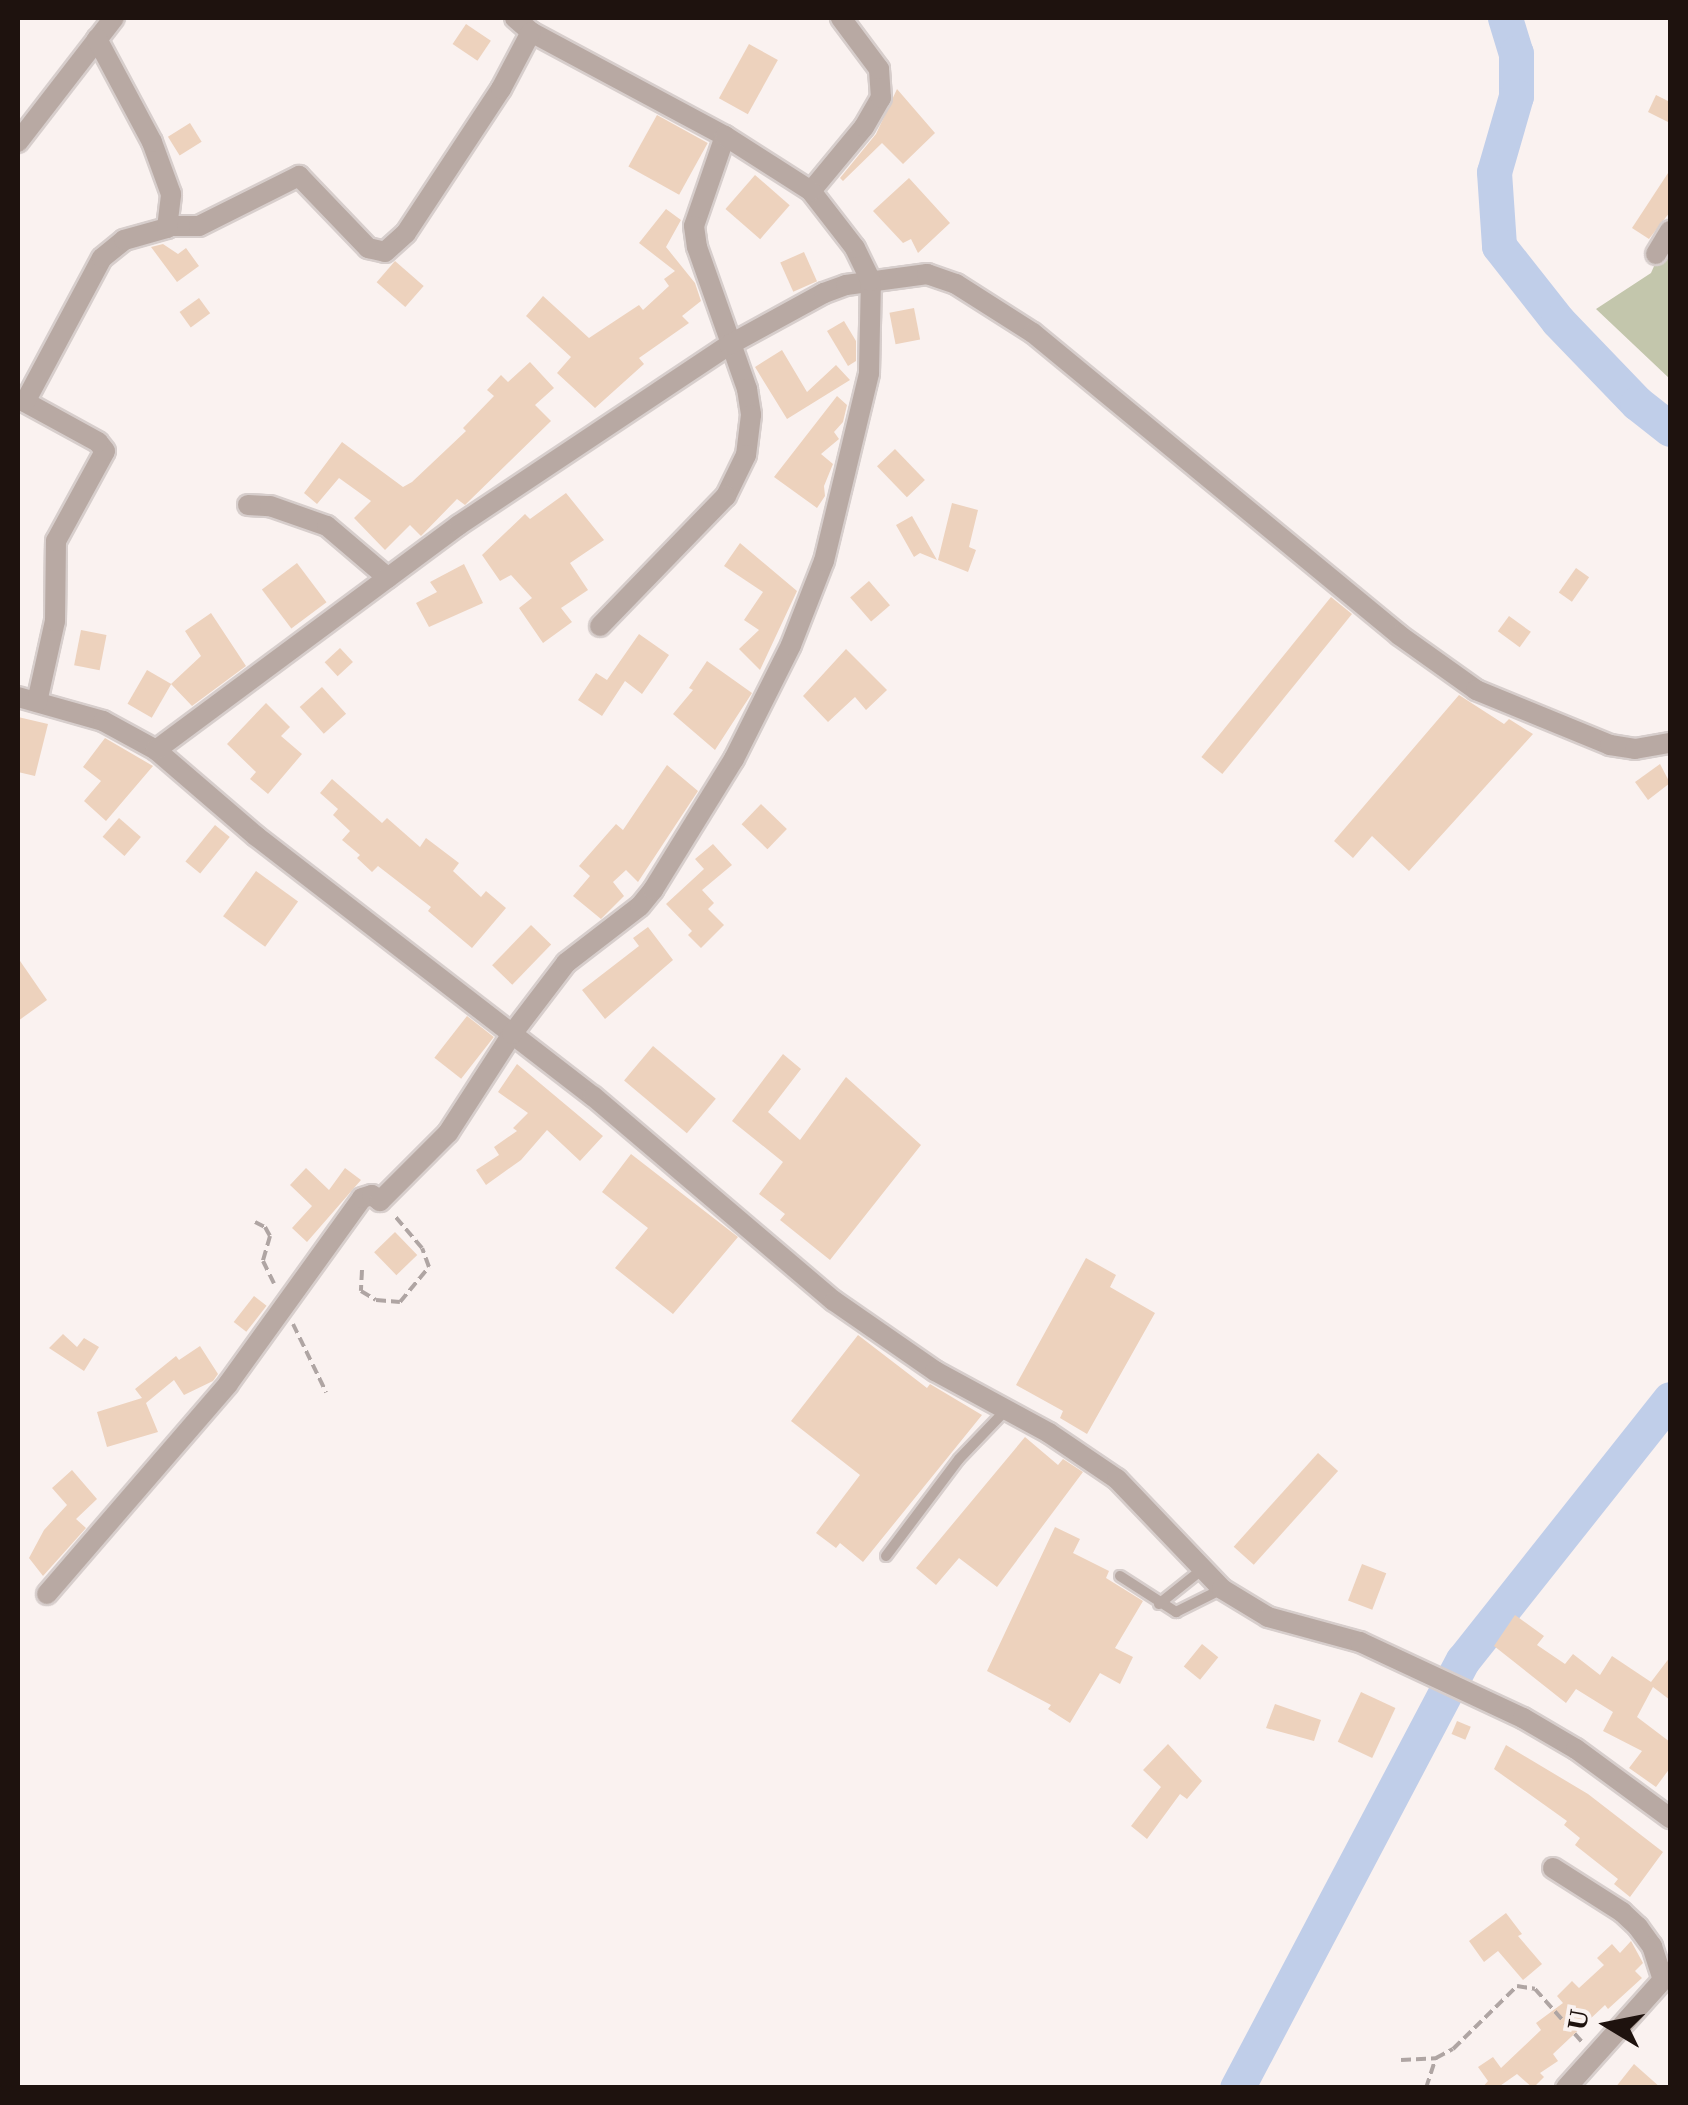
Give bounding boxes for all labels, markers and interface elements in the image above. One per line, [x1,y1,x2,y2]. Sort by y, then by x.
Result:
north arrow [1558,1975,1658,2075]
text: U [1561,2007,1595,2032]

